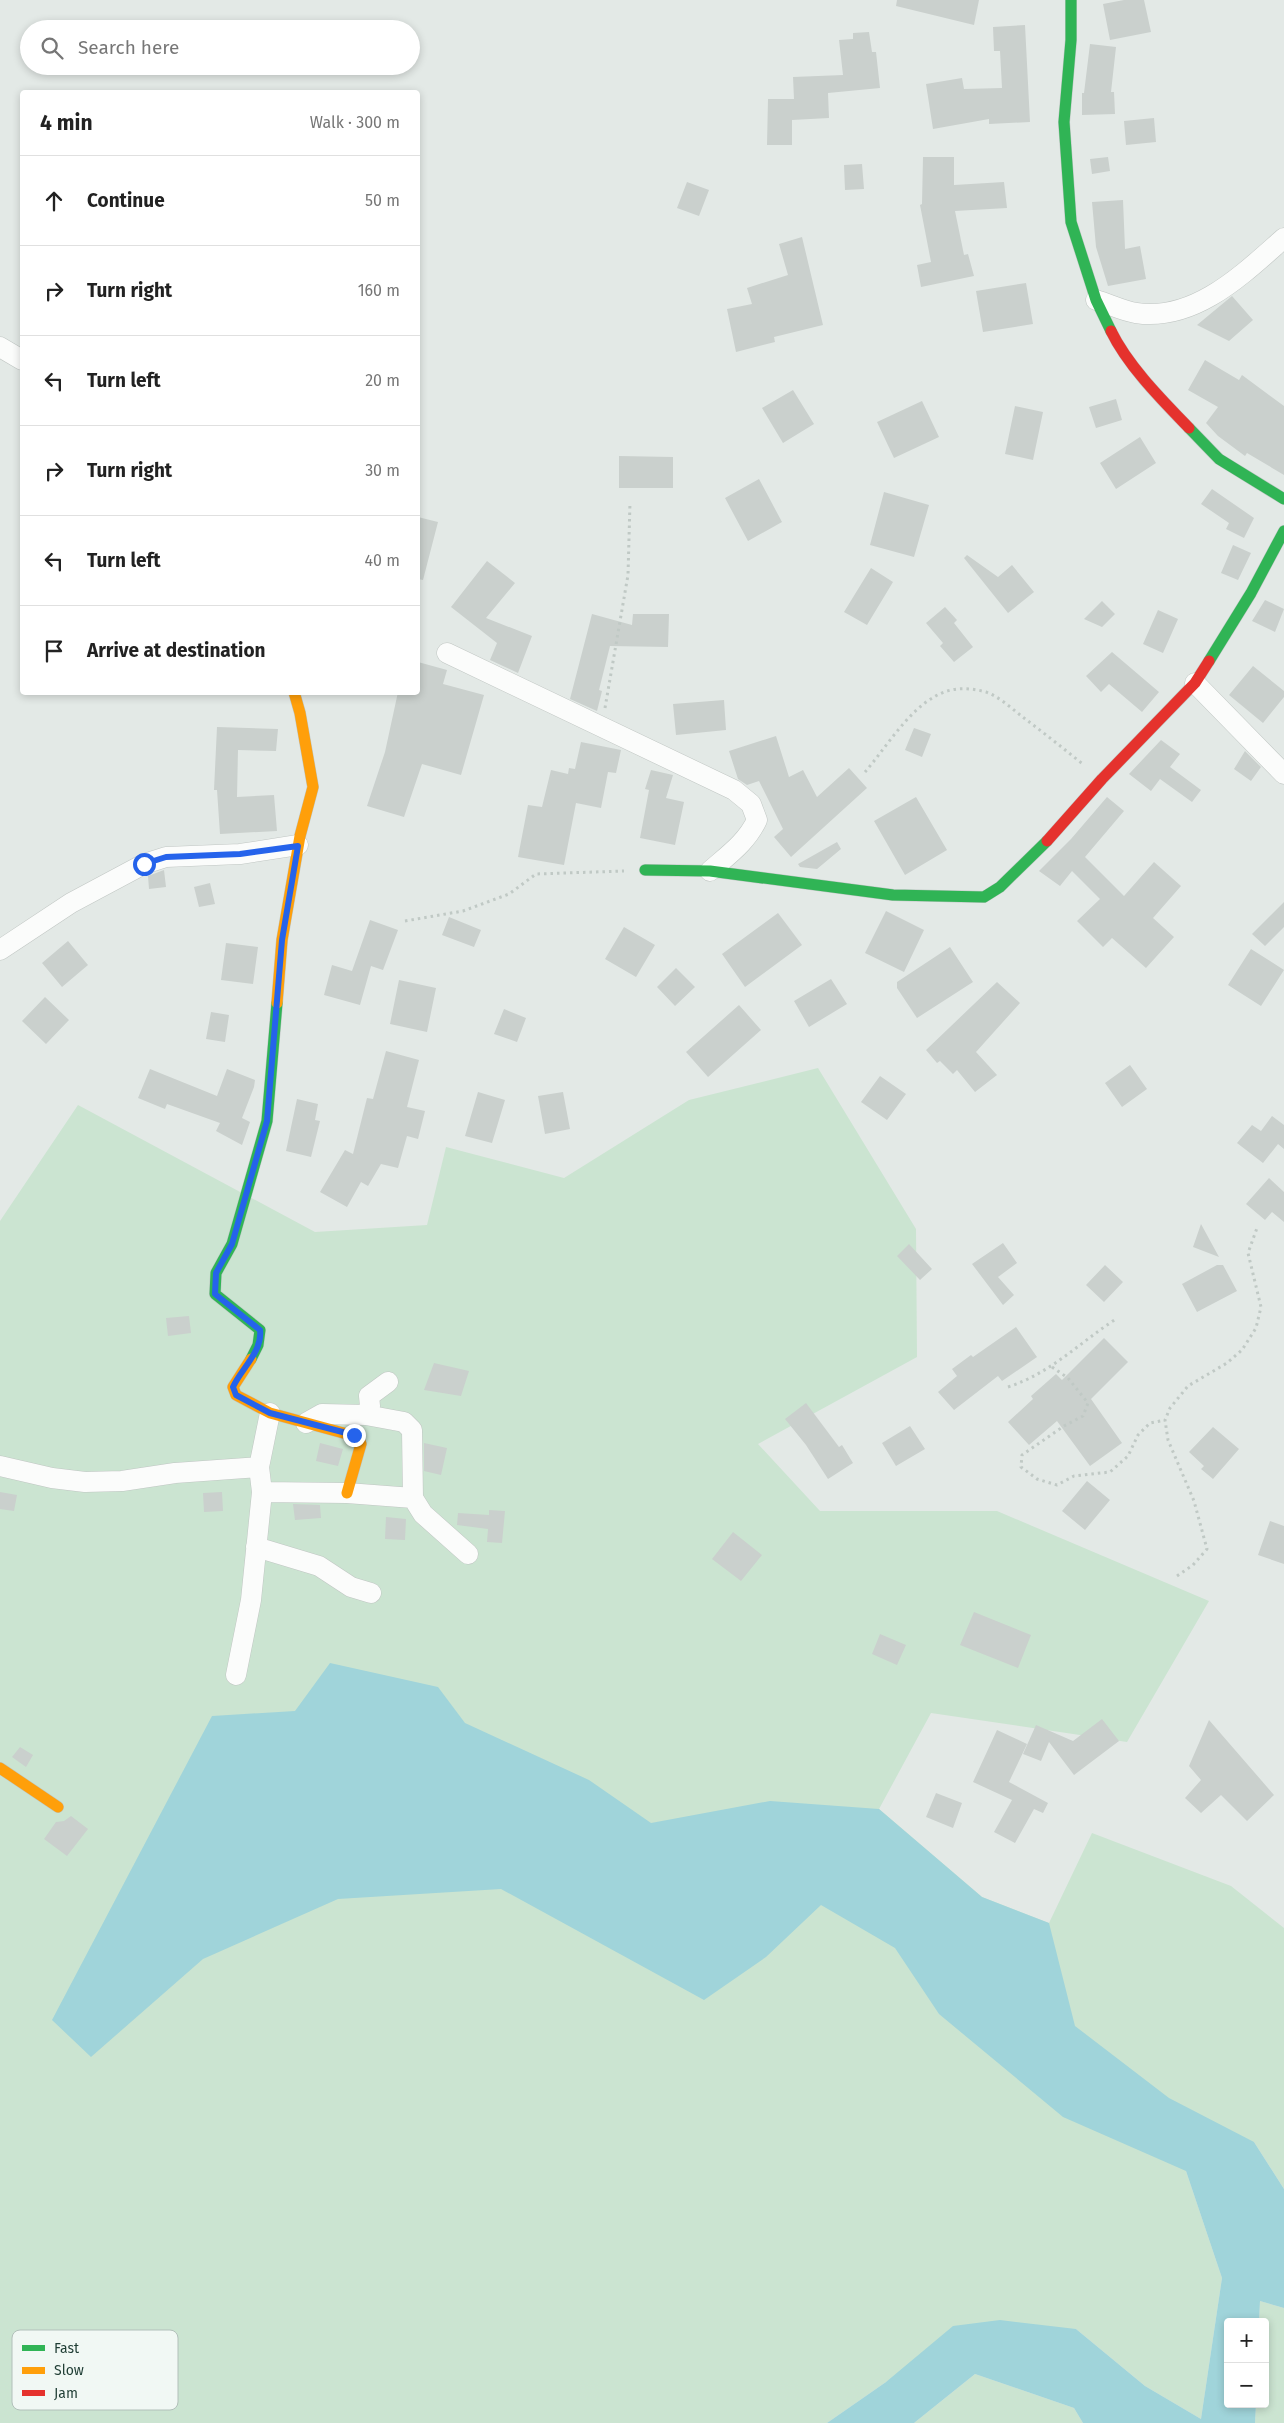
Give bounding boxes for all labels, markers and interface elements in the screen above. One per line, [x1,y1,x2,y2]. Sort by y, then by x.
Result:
search box [20,20,420,75]
icon: search [38,34,66,62]
text: Search here [78,36,179,59]
text: 4 min [40,110,93,136]
text: Walk · 300 m [310,113,400,132]
icon: ahead [40,187,68,215]
text: Continue [87,189,165,212]
text: 50 m [365,191,400,210]
icon: right [40,277,68,305]
text: Turn right [87,279,172,302]
text: 160 m [358,281,400,300]
icon: left [40,367,68,395]
text: Turn left [87,369,161,392]
text: 20 m [365,371,400,390]
icon: right [40,457,68,485]
text: Turn right [87,459,172,482]
text: 30 m [365,461,400,480]
icon: left [40,547,68,575]
text: Turn left [87,549,161,572]
text: 40 m [365,551,400,570]
icon: arrive [40,637,68,665]
text: Arrive at destination [87,639,266,662]
route start [133,853,156,876]
route end [343,1424,366,1447]
map controls [1224,2318,1269,2408]
button: + [1224,2318,1269,2363]
legend [12,2330,178,2410]
text: Fast [54,2340,80,2357]
text: Slow [54,2362,84,2379]
button: − [1224,2363,1269,2408]
text: Jam [54,2385,78,2402]

